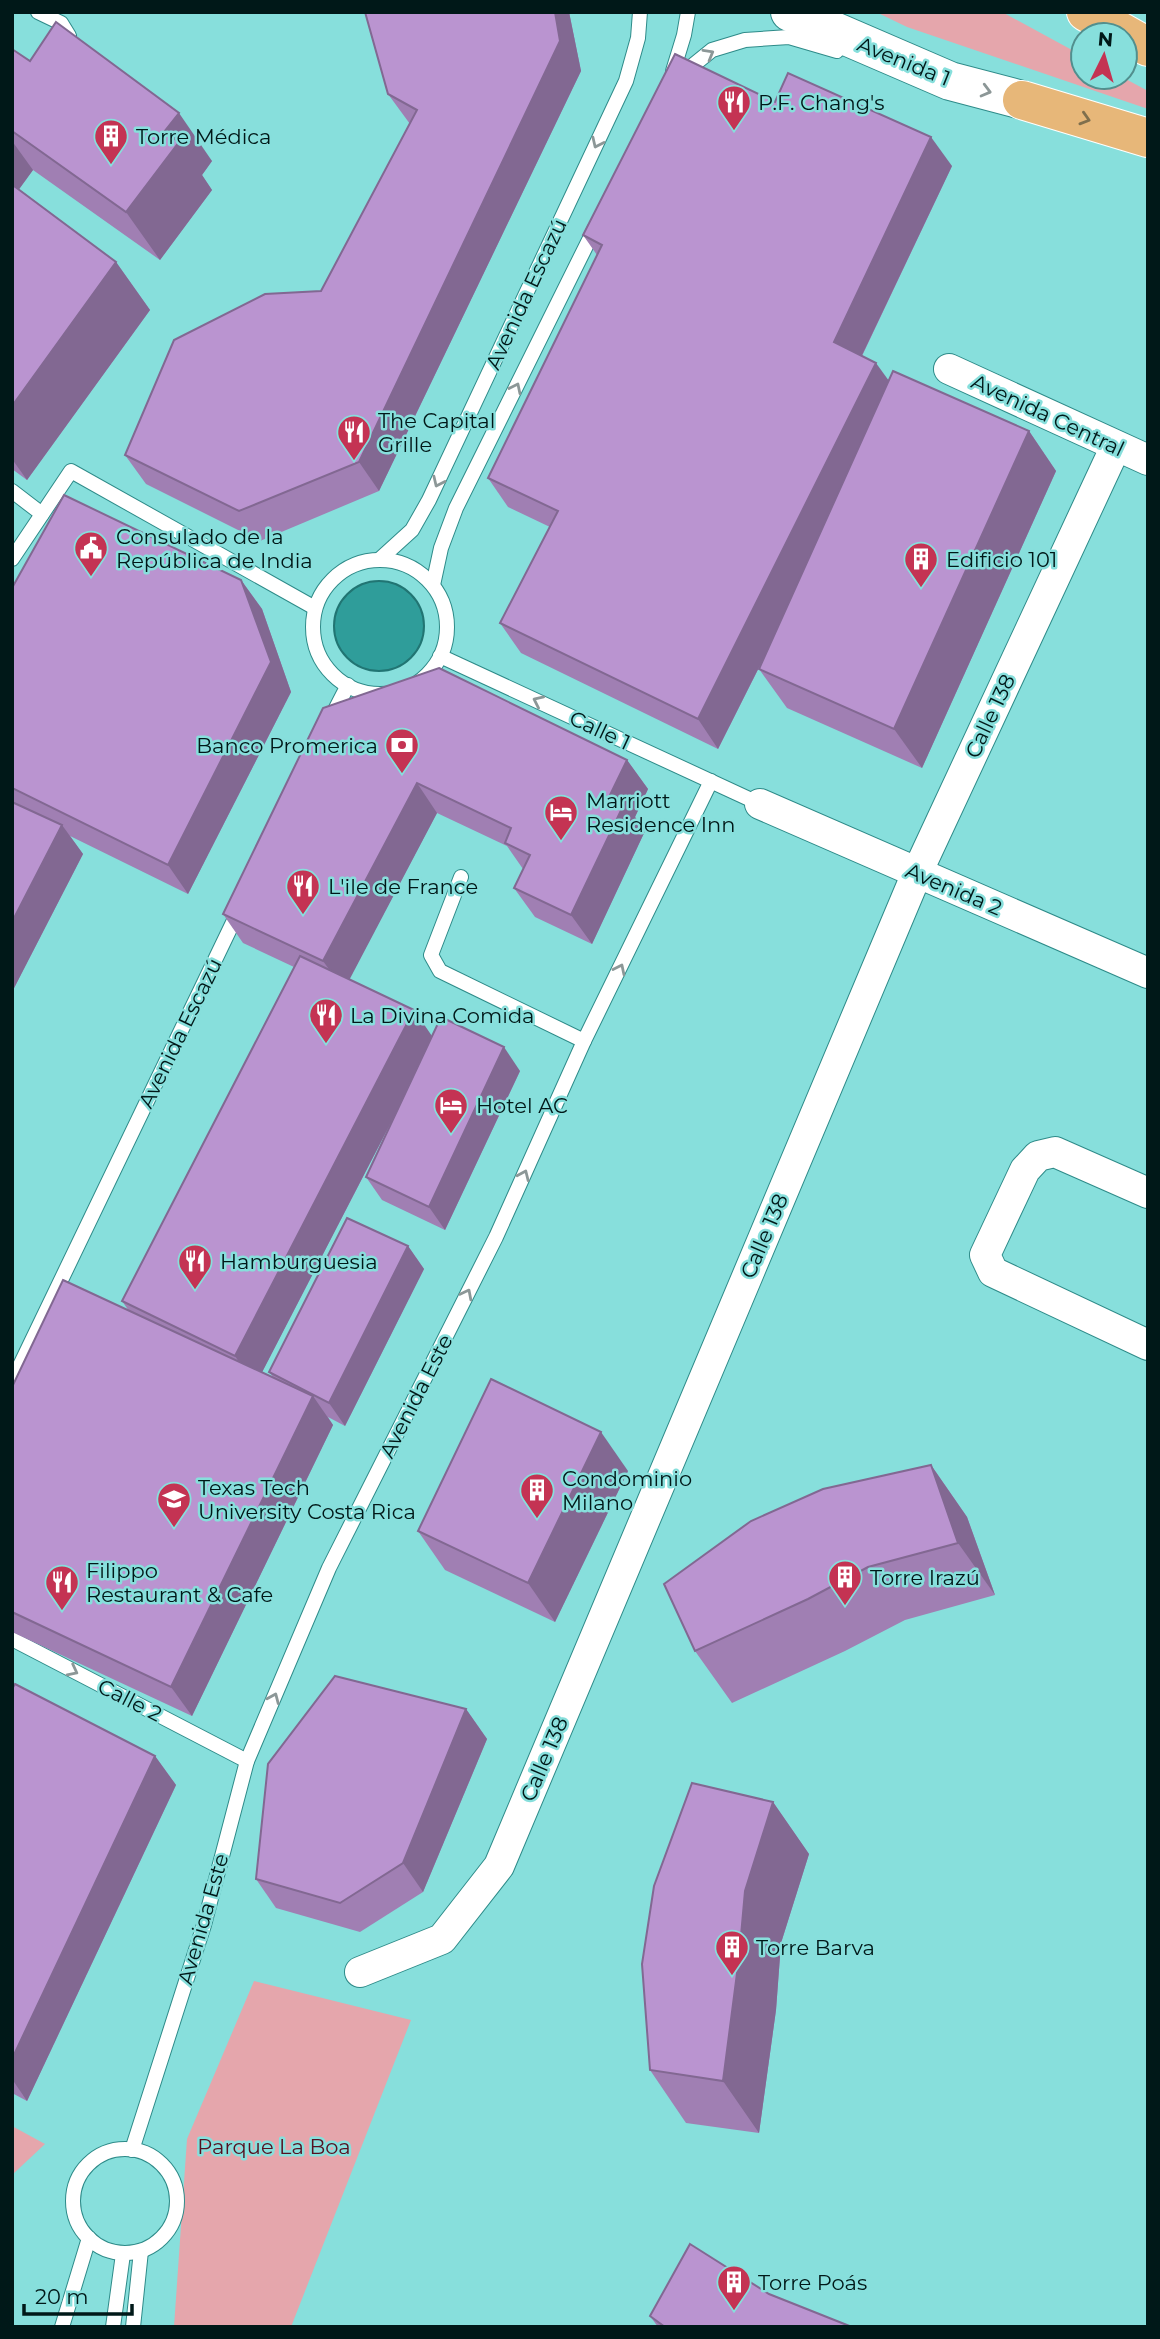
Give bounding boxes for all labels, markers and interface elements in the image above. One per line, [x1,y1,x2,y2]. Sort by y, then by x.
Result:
north arrow [1069,21,1139,91]
text: N [1097,27,1114,52]
street label: Avenida 1 [854,31,954,91]
one-way arrow [701,49,714,62]
restaurant icon: P.F. Chang's [715,83,753,132]
one-way arrow [980,83,992,97]
place label: P.F. Chang's [758,90,885,115]
one-way arrow [1079,110,1091,125]
building icon: Torre Médica [92,117,130,166]
place label: Torre Médica [136,124,272,149]
one-way arrow [591,136,605,148]
street label: Avenida Escazú [480,215,572,373]
street label: Avenida Central [968,369,1128,461]
one-way arrow [507,383,521,395]
place label: The Capital Grille [378,408,495,457]
restaurant icon: The Capital Grille [335,413,373,462]
one-way arrow [432,475,446,487]
place label: Consulado de la República de India [116,524,313,573]
public building icon: Consulado de la República de India [72,529,110,578]
building icon: Edificio 101 [902,540,940,589]
place label: Edificio 101 [946,547,1057,572]
street label: Calle 138 [960,670,1020,762]
one-way arrow [533,696,545,710]
street label: Calle 1 [566,705,634,755]
bank icon: Banco Promerica [383,726,421,775]
place label: Banco Promerica [196,733,378,758]
place label: Marriott Residence Inn [586,788,735,837]
hotel icon: Marriott Residence Inn [542,793,580,842]
street label: Avenida 2 [902,858,1006,920]
restaurant icon: L'ile de France [284,867,322,916]
place label: L'ile de France [328,874,478,899]
street label: Avenida Escazú [133,954,227,1112]
one-way arrow [611,964,625,976]
restaurant icon: La Divina Comida [307,996,345,1045]
place label: La Divina Comida [350,1003,535,1028]
hotel icon: Hotel AC [432,1086,470,1135]
place label: Hotel AC [476,1093,568,1118]
one-way arrow [516,1170,530,1182]
street label: Calle 138 [735,1190,793,1282]
restaurant icon: Hamburguesia [176,1242,214,1291]
place label: Hamburguesia [220,1249,378,1274]
one-way arrow [458,1289,472,1301]
street label: Avenida Este [374,1330,458,1462]
place label: Condominio Milano [562,1466,692,1515]
building icon: Condominio Milano [518,1471,556,1520]
place label: Texas Tech University Costa Rica [198,1475,416,1524]
school or university icon: Texas Tech University Costa Rica [155,1480,193,1529]
place label: Filippo Restaurant & Cafe [86,1558,273,1607]
building icon: Torre Irazú [826,1558,864,1607]
restaurant icon: Filippo Restaurant & Cafe [43,1563,81,1612]
place label: Torre Irazú [870,1565,980,1590]
one-way arrow [66,1663,78,1676]
street label: Calle 2 [94,1673,166,1727]
one-way arrow [266,1693,280,1705]
street label: Calle 138 [515,1713,573,1805]
street label: Avenida Este [172,1851,234,1987]
building icon: Torre Barva [713,1928,751,1977]
place label: Torre Barva [756,1935,875,1960]
park label: Parque La Boa [197,2134,351,2159]
building icon: Torre Poás [715,2263,753,2312]
place label: Torre Poás [758,2270,867,2295]
scale bar [24,2272,133,2316]
text: 20 m [35,2284,89,2309]

